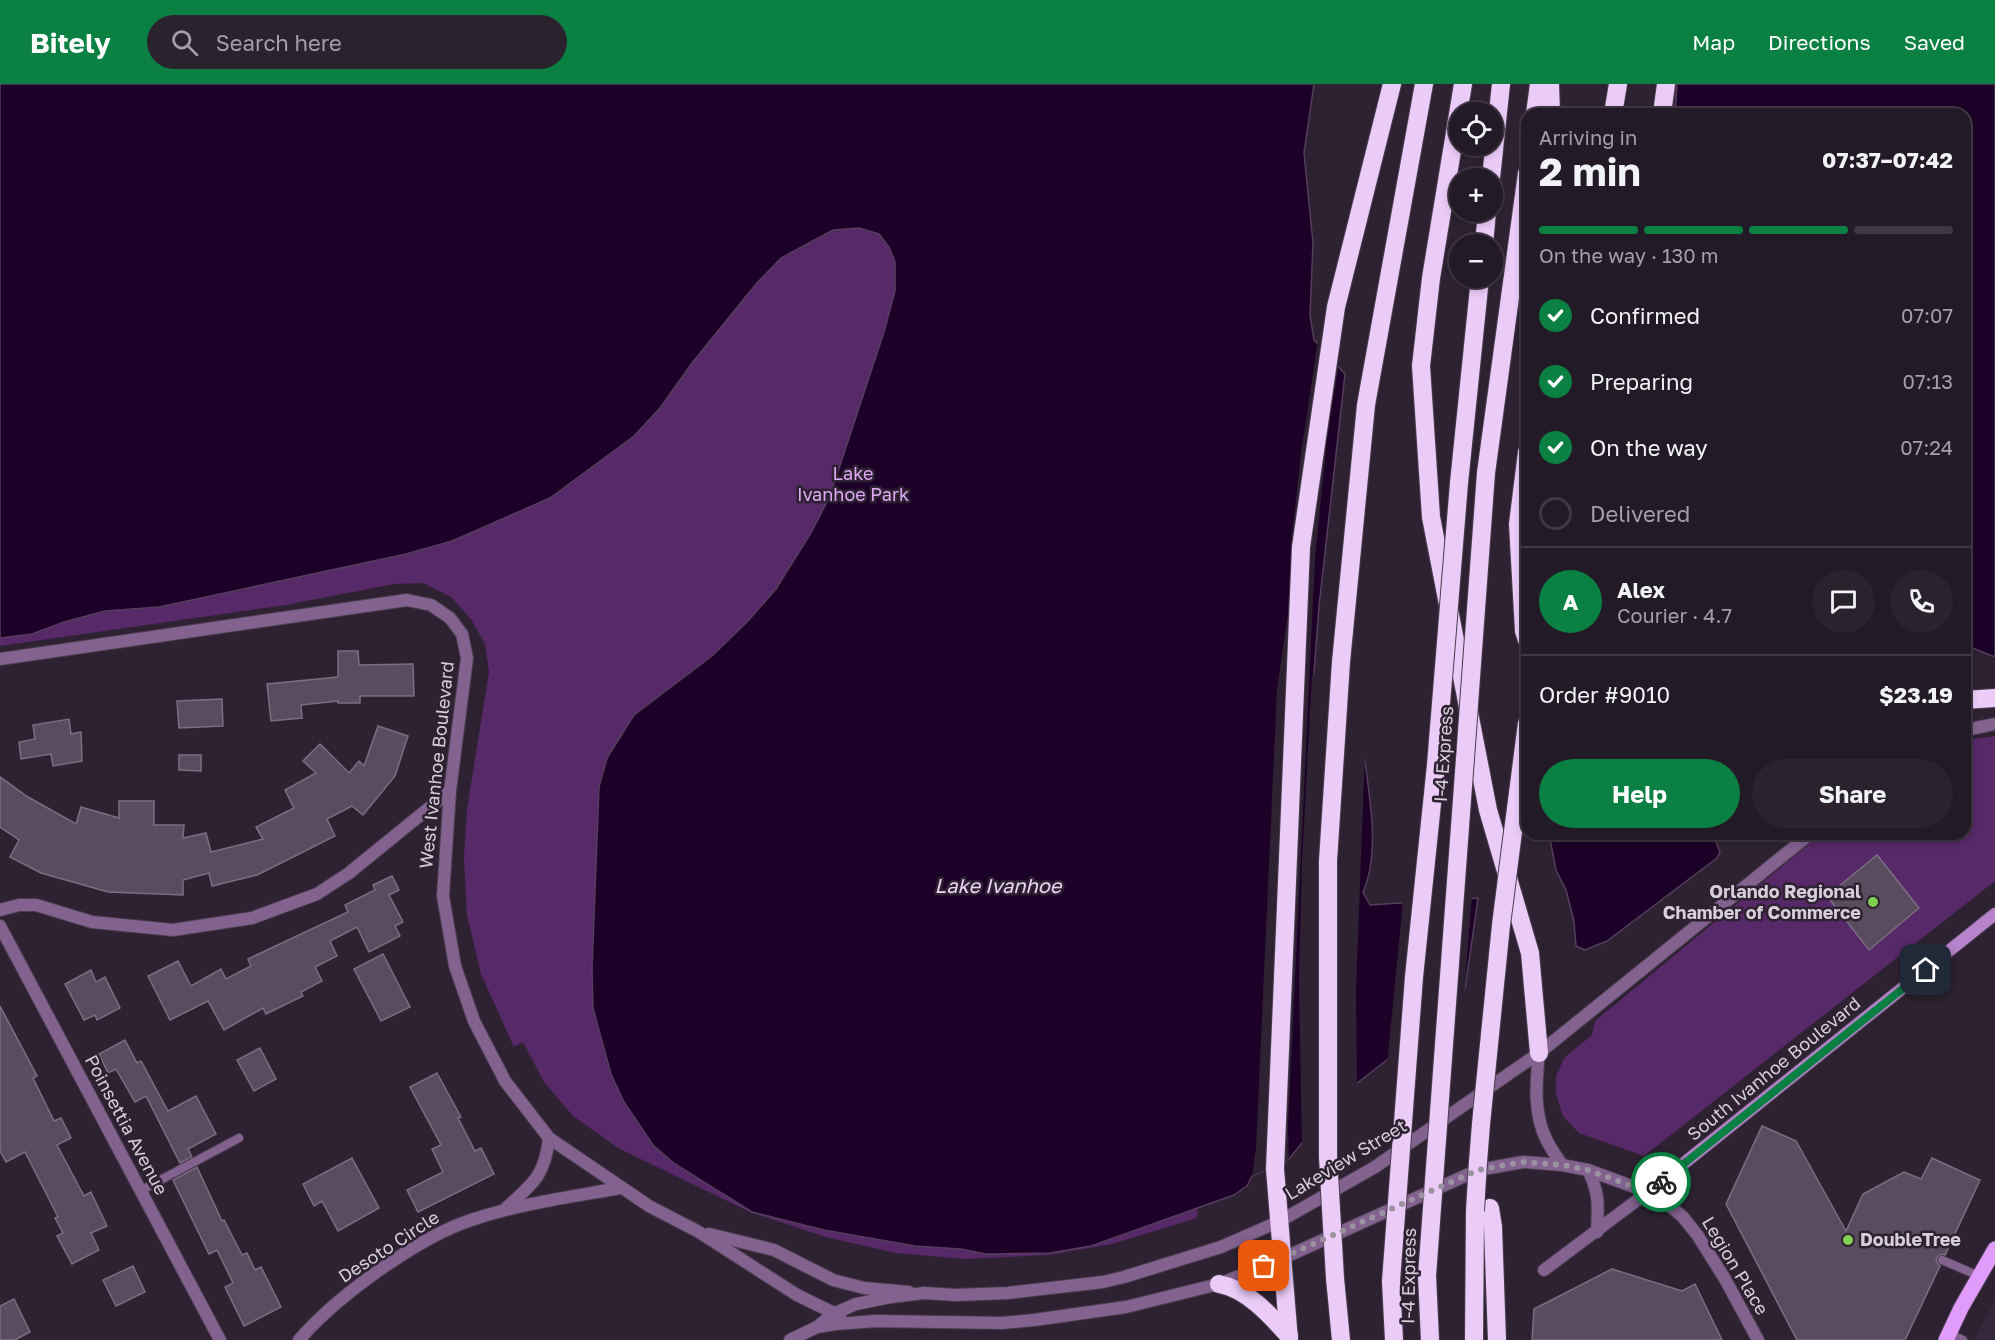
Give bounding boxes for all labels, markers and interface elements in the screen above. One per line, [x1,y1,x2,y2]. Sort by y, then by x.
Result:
search box [147,15,567,69]
text: Bitely [30,26,111,59]
icon: search [168,26,201,59]
text: Search here [216,29,342,56]
text: Map [1692,29,1735,55]
text: Directions [1768,29,1871,55]
text: Saved [1904,29,1965,55]
map controls [1449,102,1503,288]
button: locate [1449,102,1503,156]
text: Arriving in [1539,125,1637,149]
text: 07:37–07:42 [1822,146,1953,173]
text: 2 min [1539,148,1641,195]
button: + [1449,168,1503,222]
button: − [1449,234,1503,288]
text: On the way · 130 m [1539,243,1718,267]
icon: check [1539,299,1572,332]
text: Confirmed [1590,302,1700,329]
text: 07:07 [1901,303,1953,327]
icon: check [1539,365,1572,398]
text: Preparing [1590,368,1693,395]
text: 07:13 [1903,369,1953,393]
icon: check [1539,431,1572,464]
text: On the way [1590,434,1708,461]
text: 07:24 [1900,435,1953,459]
park label: Lake Ivanhoe Park [797,462,909,505]
text: Delivered [1590,500,1690,527]
button: chat [1812,570,1875,633]
button: phone [1890,570,1953,633]
text: Alex [1617,576,1665,603]
text: A [1563,588,1578,615]
text: Courier · 4.7 [1617,603,1732,627]
street label: West Ivanhoe Boulevard [414,660,458,870]
text: Order #9010 [1539,681,1670,708]
text: $23.19 [1879,681,1953,708]
street label: I-4 Express [1429,705,1457,803]
button: Help [1539,759,1740,828]
button: Share [1752,759,1953,828]
water label: Lake Ivanhoe [935,873,1063,897]
place label: Orlando Regional Chamber of Commerce [1663,880,1861,923]
marker: Orlando Regional Chamber of Commerce [1866,895,1880,909]
pin [1900,944,1951,995]
icon: home [1909,953,1942,986]
street label: South Ivanhoe Boulevard [1682,992,1864,1145]
street label: Poinsettia Avenue [81,1051,173,1198]
street label: Lakeview Street [1281,1114,1410,1204]
courier [1631,1152,1691,1212]
icon: bike [1645,1166,1678,1199]
street label: Desoto Circle [334,1205,443,1287]
street label: Legion Place [1698,1212,1774,1319]
street label: I-4 Express [1396,1228,1420,1324]
place label: DoubleTree [1860,1228,1961,1250]
marker: DoubleTree [1841,1233,1855,1247]
pin [1238,1240,1289,1291]
icon: bag [1247,1249,1280,1282]

